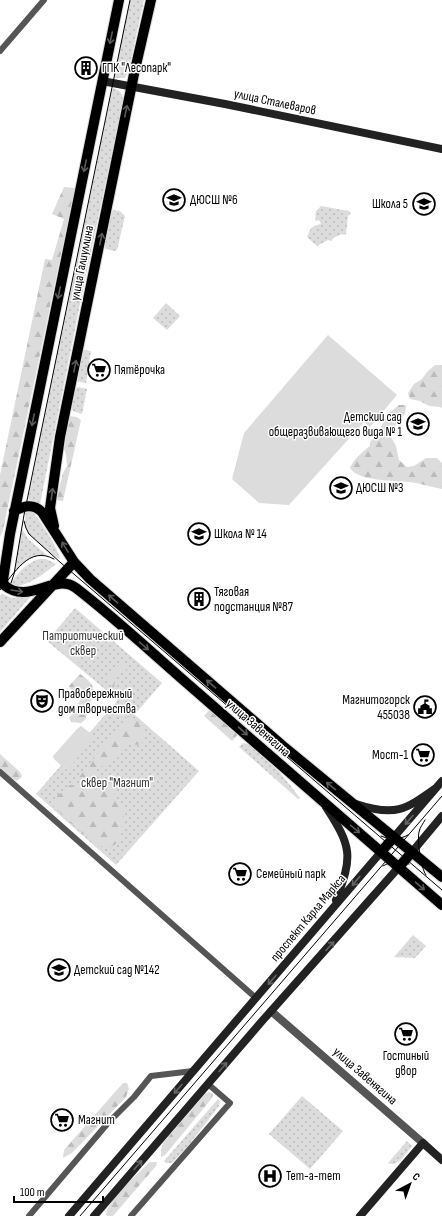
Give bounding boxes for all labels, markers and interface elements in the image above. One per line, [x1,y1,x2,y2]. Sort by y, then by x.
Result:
one-way arrow [107,31,115,44]
building icon: ГПК "Лесопарк" [73,55,99,81]
place label: ГПК "Лесопарк" [102,60,171,76]
street label: улица Сталеваров [233,85,317,119]
one-way arrow [123,105,131,118]
one-way arrow [81,159,89,172]
school or university icon: ДЮСШ №6 [161,187,187,213]
school or university icon: Школа 5 [411,191,437,217]
place label: ДЮСШ №6 [190,192,238,208]
place label: Школа 5 [372,196,408,212]
street label: улица Галиуллина [67,224,97,302]
one-way arrow [97,233,105,246]
one-way arrow [54,286,62,299]
supermarket icon: Пятёрочка [86,357,112,383]
one-way arrow [71,360,79,373]
place label: Пятёрочка [114,362,165,378]
place label: Детский сад общеразвивающего вида № 1 [269,409,402,440]
school or university icon: Детский сад общеразвивающего вида № 1 [405,411,431,437]
one-way arrow [28,413,36,426]
school or university icon: ДЮСШ №3 [328,475,354,501]
place label: ДЮСШ №3 [356,480,403,496]
one-way arrow [48,488,56,501]
school or university icon: Школа № 14 [186,521,212,547]
place label: Школа № 14 [214,526,267,542]
one-way arrow [60,541,68,553]
place label: Тяговая подстанция №87 [214,584,294,615]
building icon: Тяговая подстанция №87 [186,586,212,612]
one-way arrow [11,587,24,595]
one-way arrow [108,594,118,603]
park label: Патриотический сквер [42,628,124,659]
one-way arrow [139,642,150,651]
one-way arrow [205,680,216,689]
place label: Правобережный дом творчества [58,686,136,717]
theatre icon: Правобережный дом творчества [29,688,55,714]
place label: Магнитогорск 455038 [342,692,410,723]
public building icon: Магнитогорск 455038 [412,694,438,720]
street label: улица Завенягина [223,696,293,760]
one-way arrow [237,727,248,736]
supermarket icon: Мост-1 [410,742,436,768]
place label: Мост-1 [372,747,408,763]
park label: сквер "Магнит" [81,775,153,791]
one-way arrow [325,781,336,790]
one-way arrow [404,814,413,825]
one-way arrow [350,825,360,834]
supermarket icon: Семейный парк [227,861,253,887]
place label: Семейный парк [256,866,326,882]
street label: проспект Карла Маркса [267,871,349,965]
one-way arrow [351,876,360,886]
one-way arrow [415,881,425,890]
one-way arrow [325,941,334,951]
school or university icon: Детский сад №142 [46,957,72,983]
place label: Детский сад №142 [74,962,160,978]
one-way arrow [267,975,276,986]
supermarket icon: Гостиный двор [393,1021,419,1047]
street label: улица Завенягина [330,1044,400,1108]
place label: Гостиный двор [383,1048,429,1079]
one-way arrow [218,1061,227,1072]
one-way arrow [173,1084,182,1095]
supermarket icon: Магнит [49,1107,75,1133]
place label: Магнит [78,1112,115,1128]
one-way arrow [133,1160,142,1170]
hospital icon: Тет-а-тет [257,1163,283,1189]
north arrow [390,1164,430,1204]
place label: Тет-а-тет [286,1168,340,1184]
text: С [410,1170,423,1184]
scale bar [14,1178,103,1204]
text: 100 m [20,1185,45,1200]

